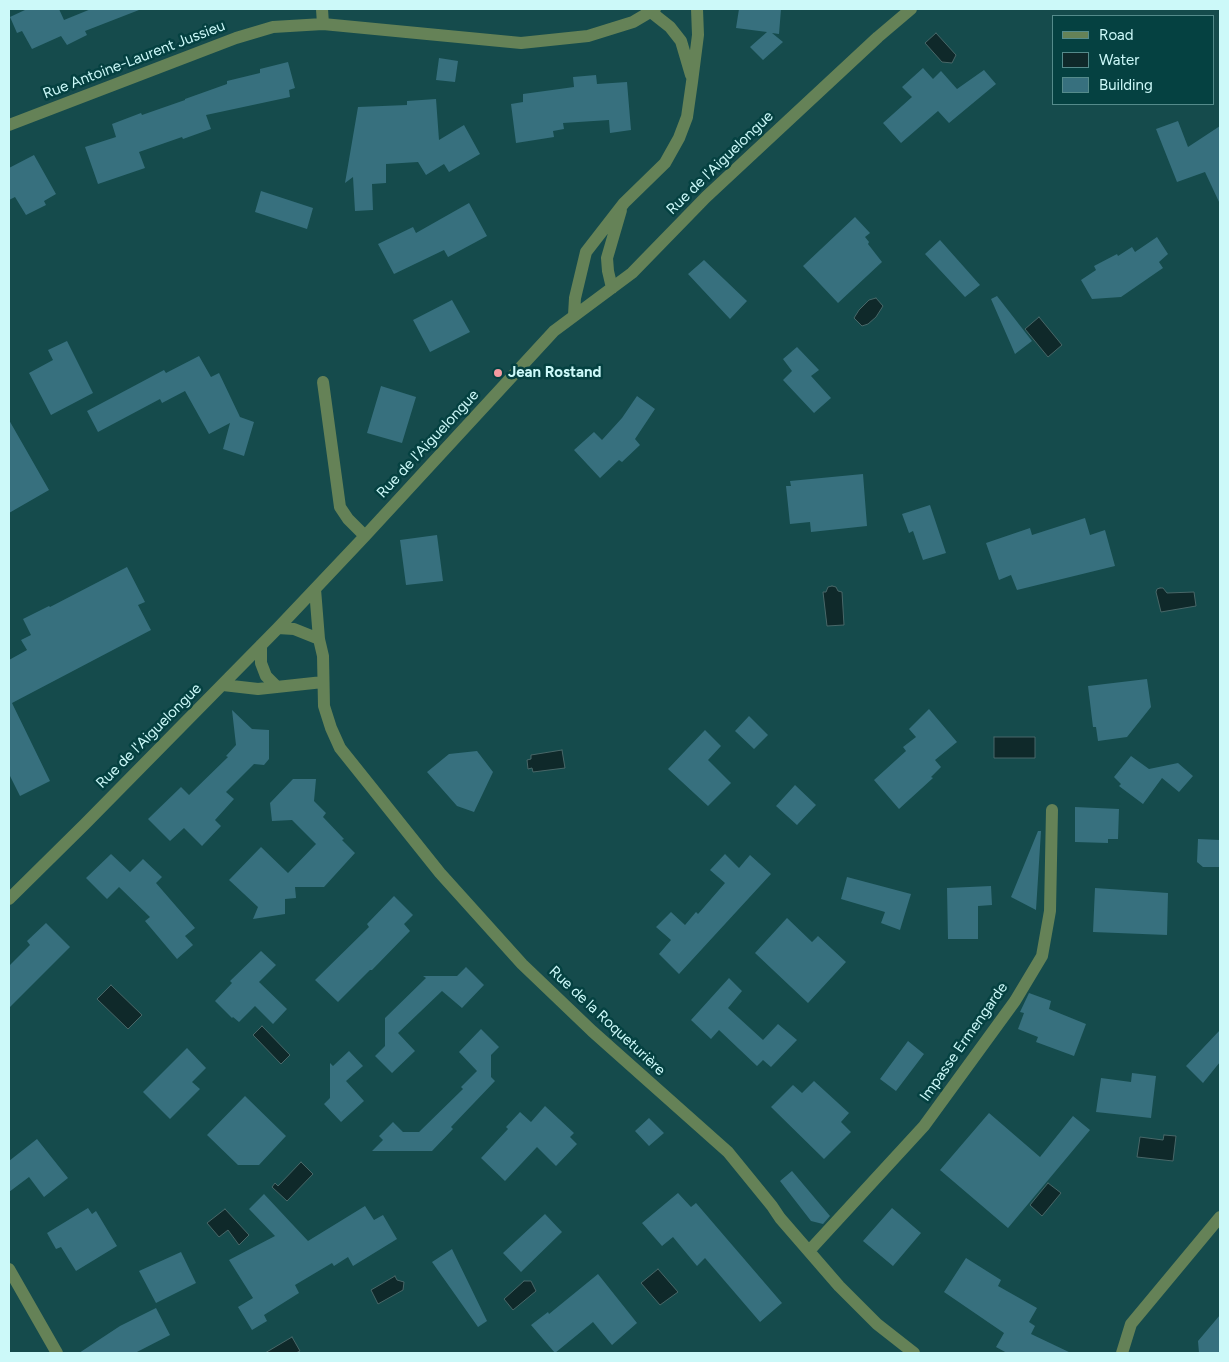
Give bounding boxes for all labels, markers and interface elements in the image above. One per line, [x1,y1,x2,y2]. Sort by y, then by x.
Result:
legend [1052,15,1214,105]
street label: Rue Antoine-Laurent Jussieu [40,17,228,103]
text: Road [1099,26,1134,44]
text: Water [1099,51,1139,69]
text: Building [1099,76,1153,94]
street label: Rue de l'Aiguelongue [663,107,777,219]
place label: Jean Rostand [508,364,601,382]
marker: Jean Rostand [492,367,504,379]
street label: Rue de l'Aiguelongue [373,386,483,502]
street label: Rue de l'Aiguelongue [93,680,205,792]
street label: Rue de la Roqueturière [545,962,669,1080]
street label: Impasse Ermengarde [916,979,1012,1105]

